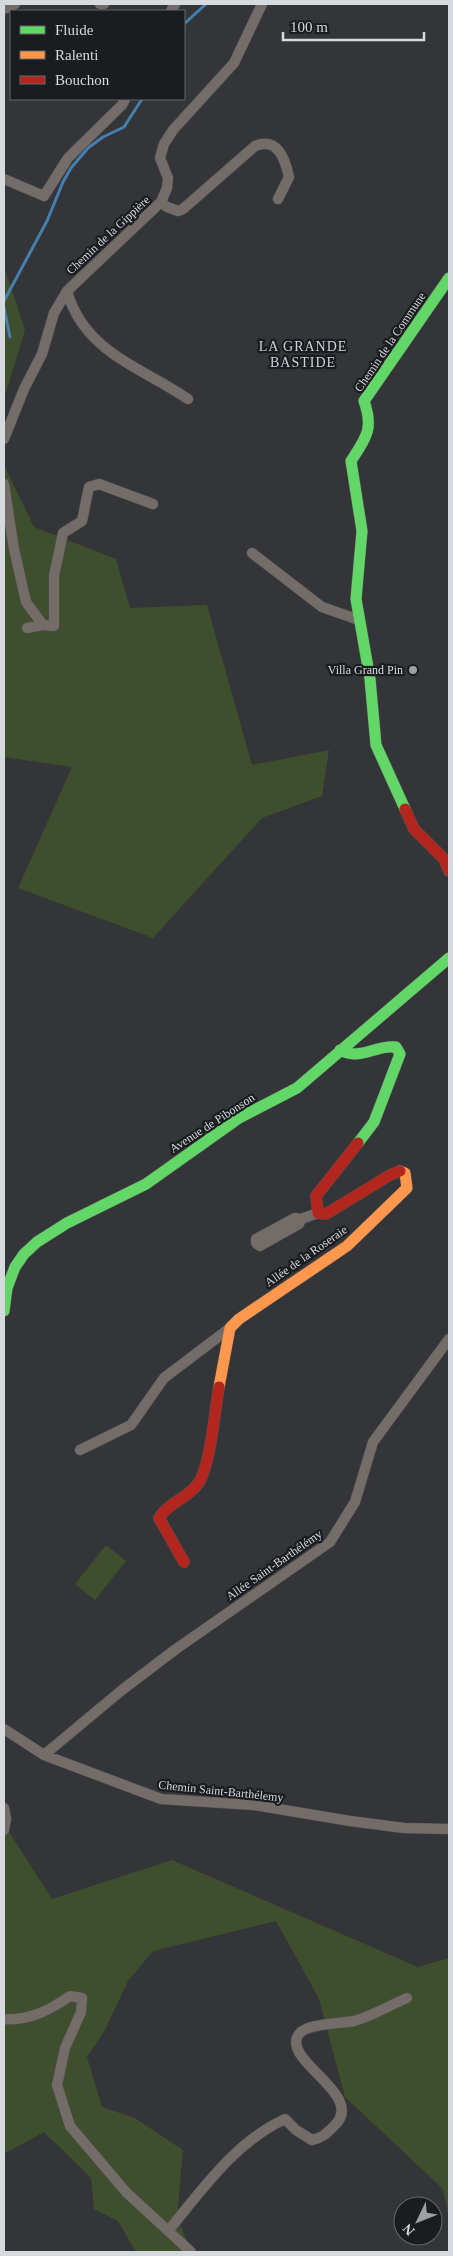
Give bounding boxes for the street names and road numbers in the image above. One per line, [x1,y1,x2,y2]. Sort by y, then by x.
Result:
street label: Chemin de la Gippière [63,193,153,277]
street label: Chemin de la Commune [351,290,429,394]
street label: Avenue de Pibonson [167,1090,257,1156]
street label: Allée de la Roseraie [262,1222,350,1290]
street label: Allée Saint-Barthélémy [223,1527,325,1603]
street label: Chemin Saint-Barthélemy [158,1777,284,1805]

